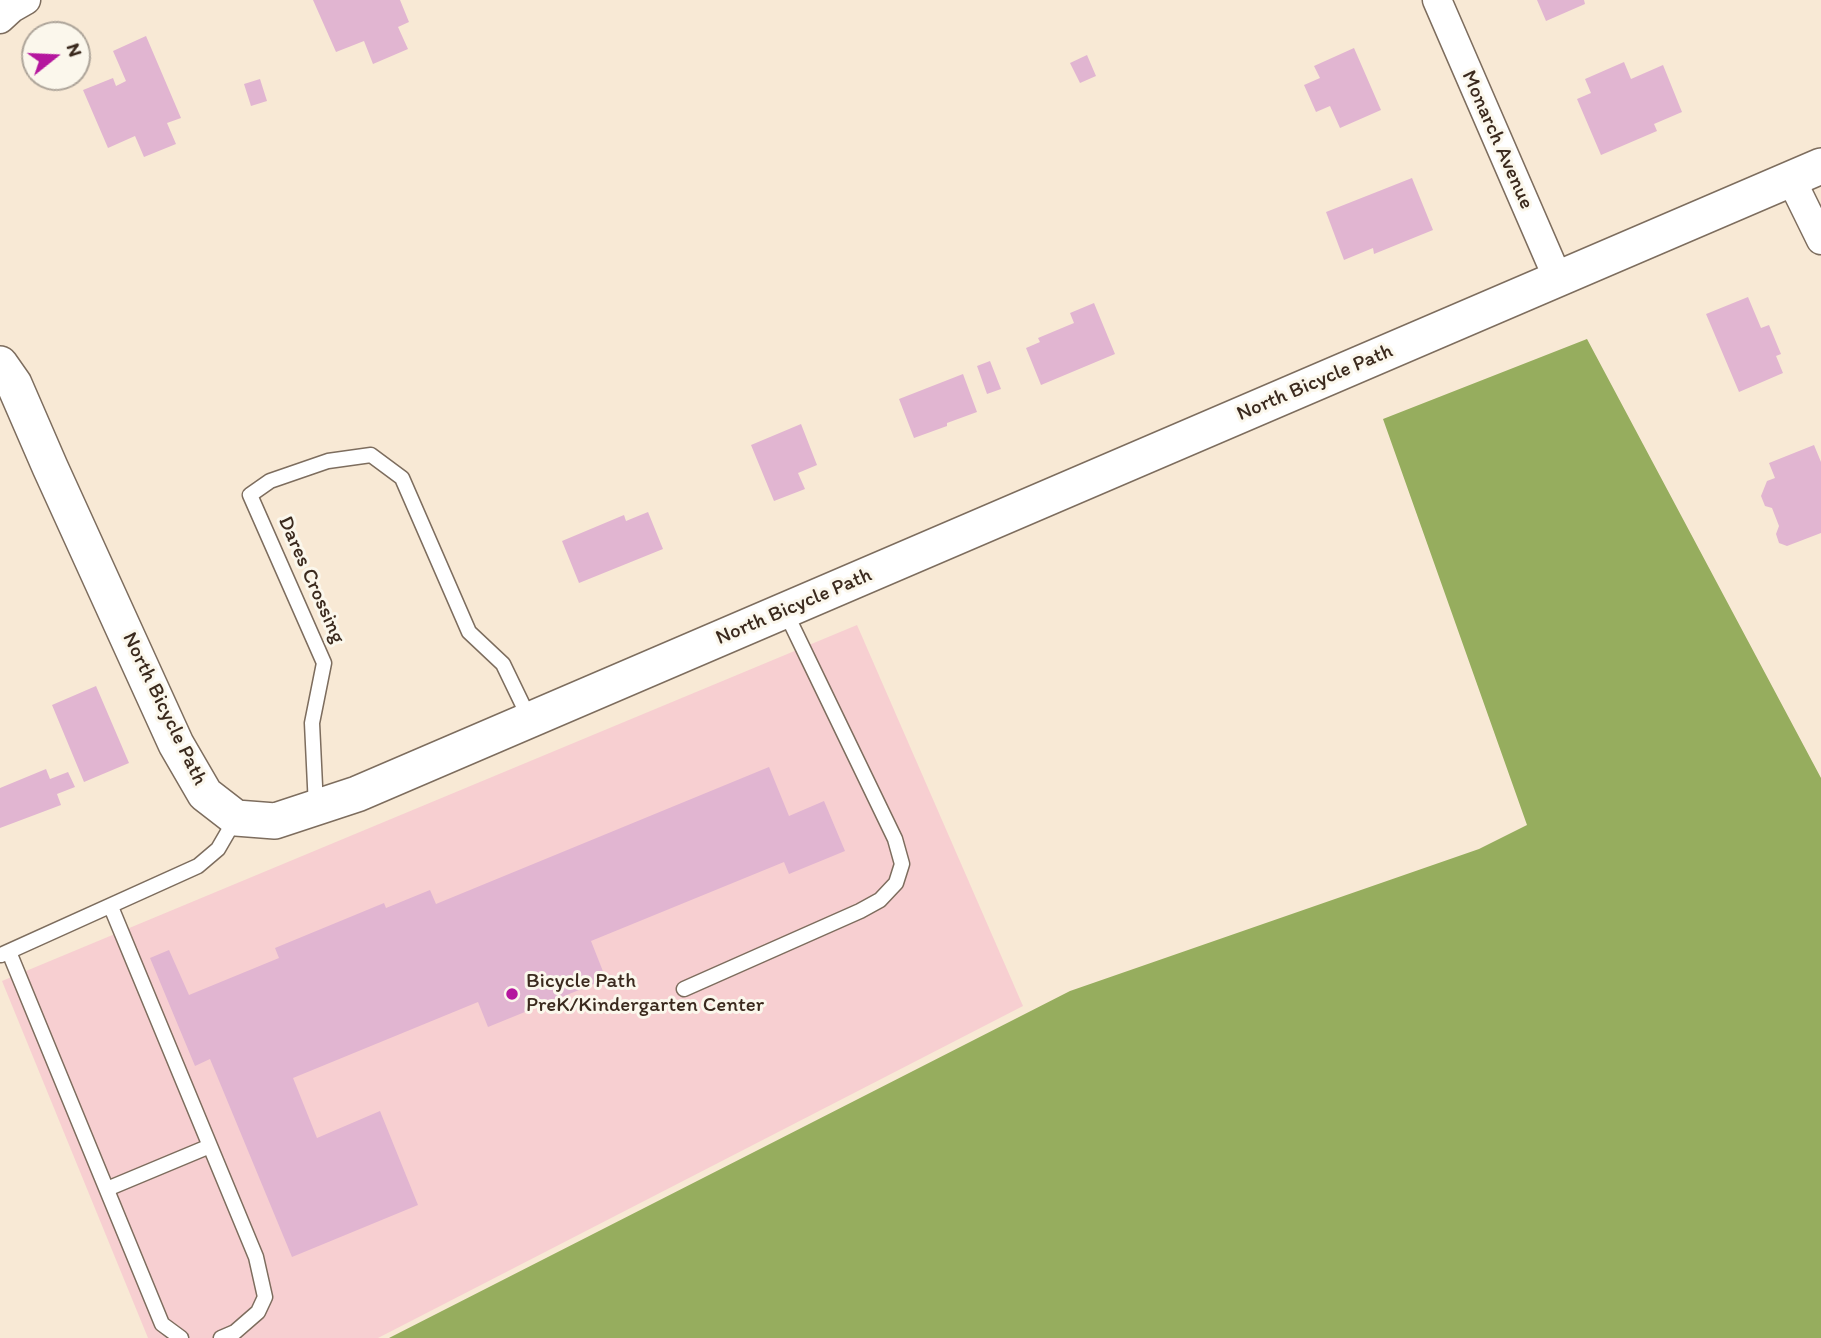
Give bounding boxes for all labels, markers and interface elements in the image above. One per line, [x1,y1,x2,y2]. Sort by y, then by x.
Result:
north arrow [21,21,91,91]
text: N [62,40,87,60]
street label: Monarch Avenue [1455,67,1539,213]
street label: North Bicycle Path [1233,339,1397,427]
street label: Dares Crossing [272,513,350,647]
street label: North Bicycle Path [712,563,876,651]
street label: North Bicycle Path [116,628,212,790]
place label: Bicycle Path PreK/Kindergarten Center [526,969,764,1019]
marker: Bicycle Path PreK/Kindergarten Center [504,986,520,1002]

